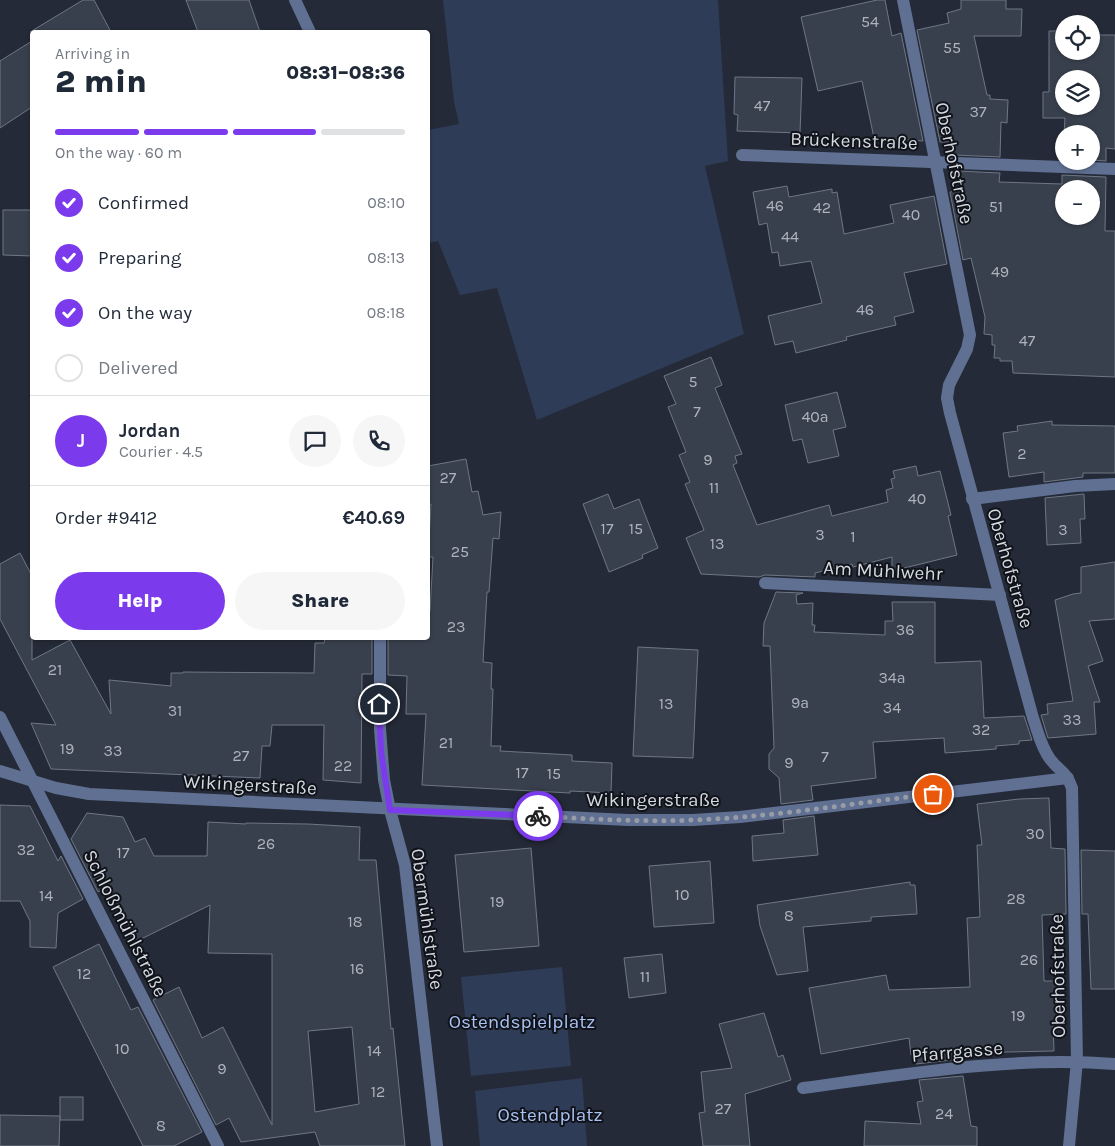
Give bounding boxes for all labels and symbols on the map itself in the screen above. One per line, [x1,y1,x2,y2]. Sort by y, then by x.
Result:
house number: 54 [861,12,879,31]
house number: 55 [943,38,961,57]
house number: 47 [754,96,771,115]
street label: Oberhofstraße [930,100,978,226]
house number: 37 [970,102,987,121]
street label: Brückenstraße [790,128,918,154]
house number: 46 [766,196,784,215]
house number: 51 [989,197,1003,216]
house number: 42 [813,198,831,217]
house number: 40 [902,205,920,224]
house number: 44 [781,227,799,246]
house number: 49 [991,262,1009,281]
house number: 46 [856,300,874,319]
house number: 47 [1019,331,1036,350]
house number: 5 [688,372,698,391]
house number: 7 [693,402,701,421]
house number: 40a [801,407,829,426]
house number: 2 [1017,444,1027,463]
house number: 9 [703,450,713,469]
house number: 27 [440,468,457,487]
house number: 11 [709,478,719,497]
house number: 40 [908,489,926,508]
street label: Oberhofstraße [982,506,1038,631]
house number: 17 [601,519,614,538]
house number: 15 [629,519,643,538]
house number: 3 [1058,520,1068,539]
house number: 3 [815,525,825,544]
house number: 1 [850,527,856,546]
house number: 13 [710,534,724,553]
house number: 25 [451,542,469,561]
street label: Am Mühlwehr [823,557,943,585]
house number: 23 [447,617,465,636]
house number: 36 [896,620,914,639]
house number: 21 [48,660,62,679]
house number: 34a [878,668,906,687]
pin [358,683,400,725]
house number: 9a [791,693,809,712]
house number: 13 [659,694,673,713]
house number: 34 [883,698,901,717]
house number: 31 [168,701,182,720]
house number: 33 [1063,710,1081,729]
house number: 32 [972,720,990,739]
house number: 21 [439,733,453,752]
house number: 19 [60,739,74,758]
house number: 33 [104,741,122,760]
house number: 27 [233,746,250,765]
house number: 7 [821,747,829,766]
house number: 9 [784,753,794,772]
house number: 22 [334,756,352,775]
house number: 17 [516,763,529,782]
house number: 15 [547,764,561,783]
street label: Wikingerstraße [183,771,317,799]
pin [912,773,954,815]
street label: Wikingerstraße [586,789,720,811]
courier [513,791,563,841]
house number: 30 [1026,824,1044,843]
house number: 26 [257,834,275,853]
house number: 32 [17,840,35,859]
house number: 17 [117,843,130,862]
street label: Schloßmühlstraße [79,846,172,1001]
street label: Obermühlstraße [406,847,448,991]
house number: 10 [675,885,689,904]
house number: 14 [39,886,53,905]
house number: 28 [1006,889,1026,908]
house number: 19 [490,892,504,911]
house number: 8 [784,906,794,925]
house number: 18 [347,912,363,931]
street label: Oberhofstraße [1046,914,1070,1038]
house number: 26 [1020,950,1038,969]
house number: 16 [350,959,364,978]
house number: 12 [77,964,91,983]
house number: 11 [640,967,650,986]
house number: 19 [1011,1006,1025,1025]
park label: Ostendspielplatz [449,1011,595,1033]
street label: Pfarrgasse [910,1037,1004,1067]
house number: 10 [115,1039,129,1058]
house number: 14 [367,1041,381,1060]
house number: 9 [217,1059,227,1078]
house number: 12 [371,1082,385,1101]
house number: 27 [715,1099,732,1118]
park label: Ostendplatz [498,1104,602,1126]
house number: 24 [935,1104,953,1123]
house number: 8 [156,1116,166,1135]

